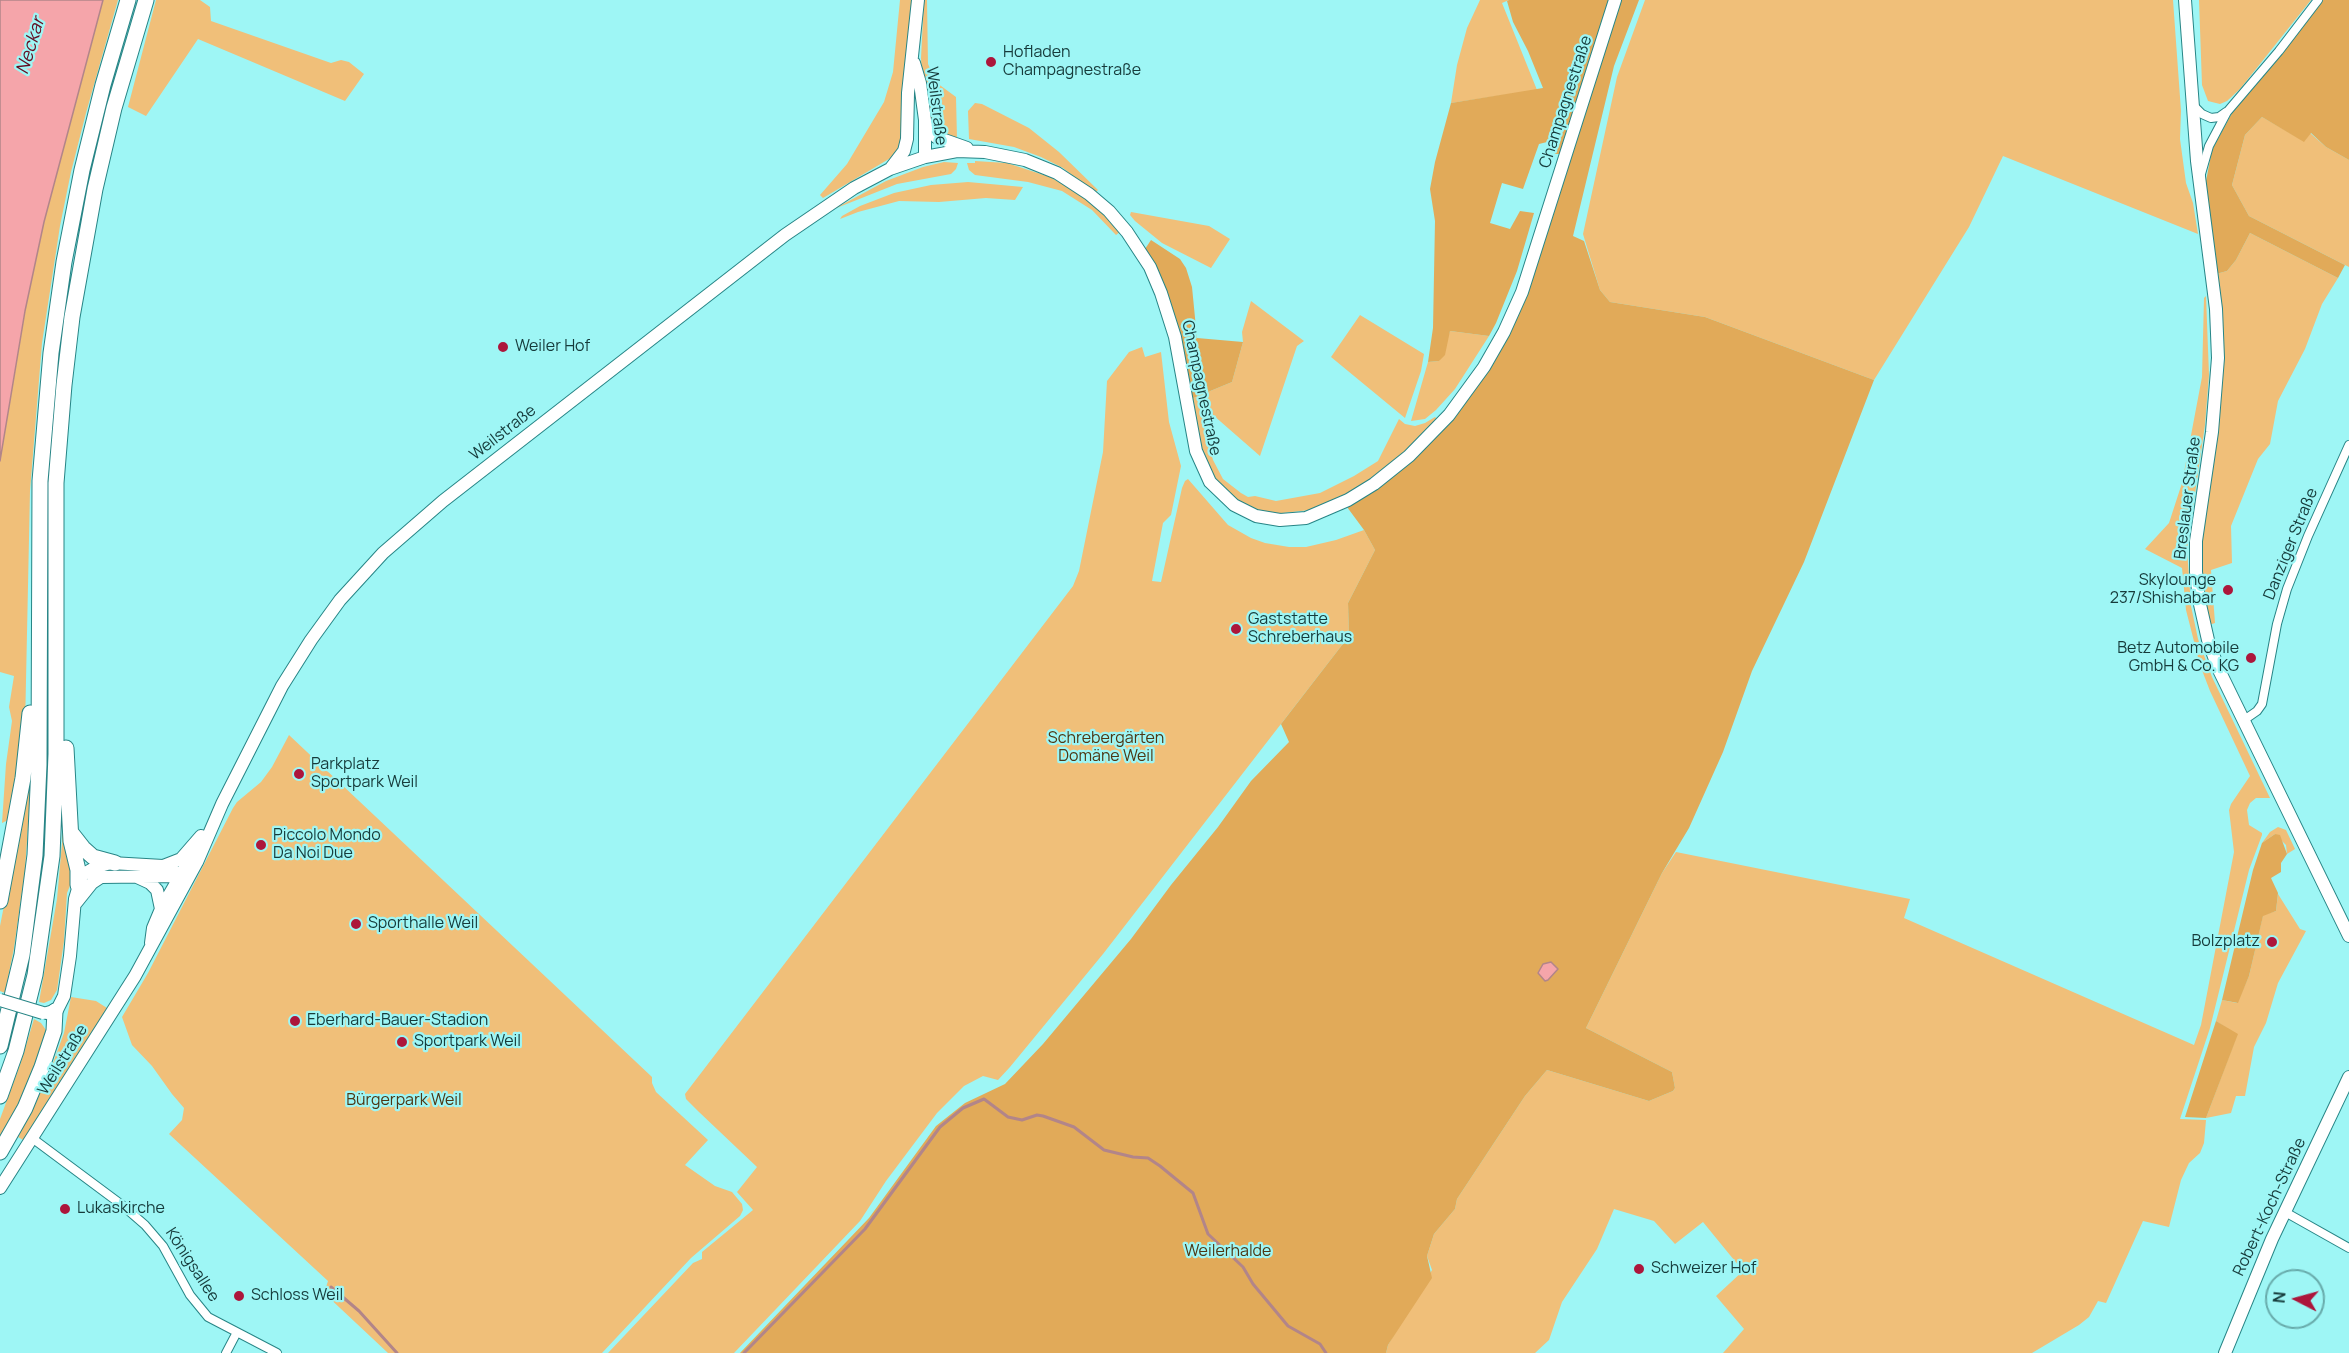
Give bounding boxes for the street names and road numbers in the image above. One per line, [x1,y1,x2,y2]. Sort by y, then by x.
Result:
street label: Champagnestraße [1536,33,1596,171]
street label: Weilstraße [922,66,950,146]
street label: Champagnestraße [1177,318,1225,458]
street label: Weilstraße [466,401,540,465]
street label: Breslauer Straße [2171,436,2205,560]
street label: Danziger Straße [2260,485,2322,603]
street label: Weilstraße [34,1021,92,1099]
street label: Robert-Koch-Straße [2230,1135,2310,1279]
street label: Königsallee [161,1224,223,1306]

